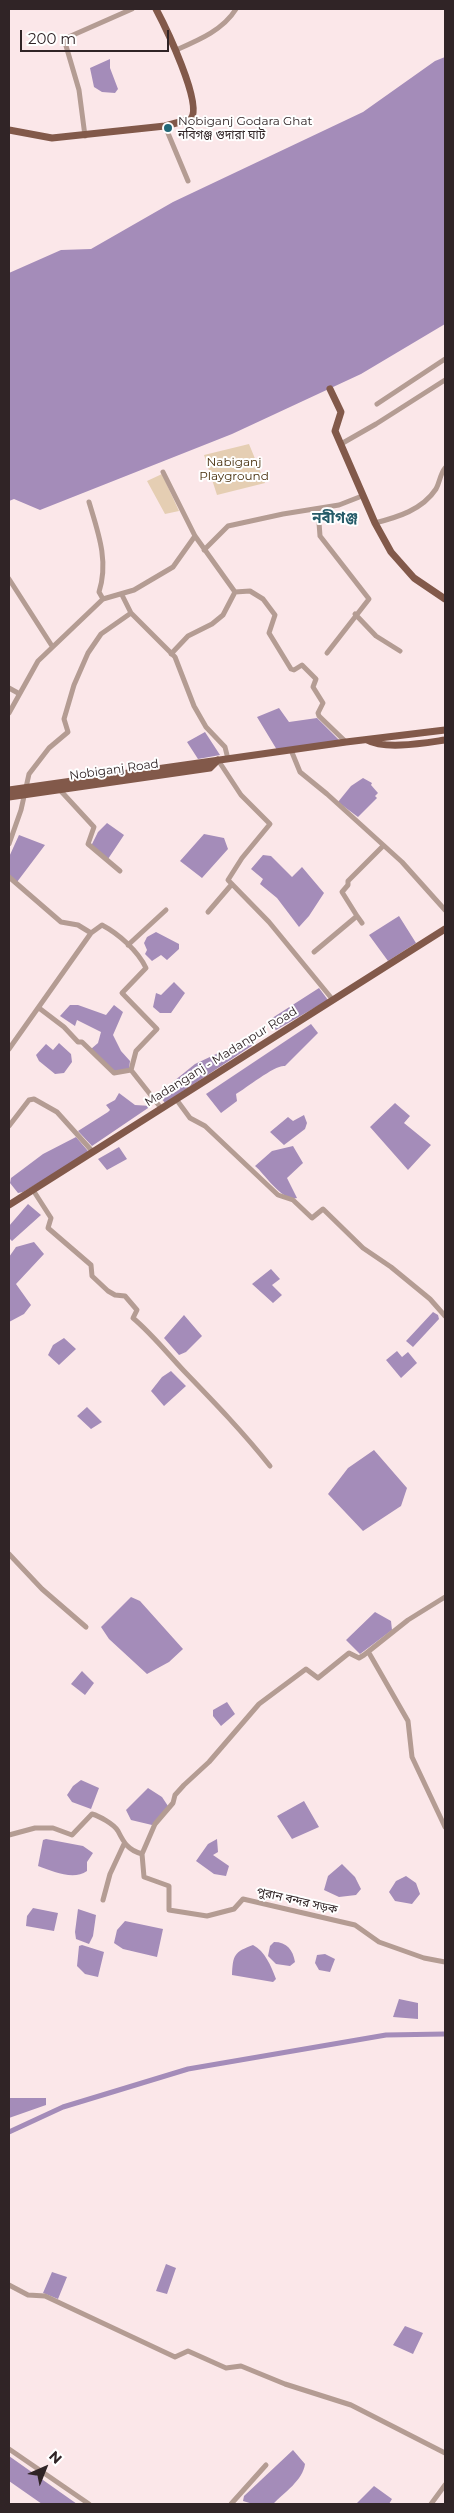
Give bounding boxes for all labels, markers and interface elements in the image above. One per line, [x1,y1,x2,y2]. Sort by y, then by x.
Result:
scale bar [22,20,171,52]
text: 200 m [28,29,76,48]
place label: Nobiganj Godara Ghat নবিগঞ্জ গুদারা ঘাট [178,114,312,142]
marker: Nobiganj Godara Ghat নবিগঞ্জ গুদারা ঘাট [162,122,174,134]
park label: Nabiganj Playground [199,455,269,483]
district label: নবীগঞ্জ [312,510,358,528]
street label: Nobiganj Road [69,757,159,783]
street label: Madanganj - Madanpur Road [142,1004,300,1110]
street label: পুরান বন্দর সড়ক [255,1885,339,1917]
north arrow [20,2443,70,2493]
text: N [45,2447,66,2468]

